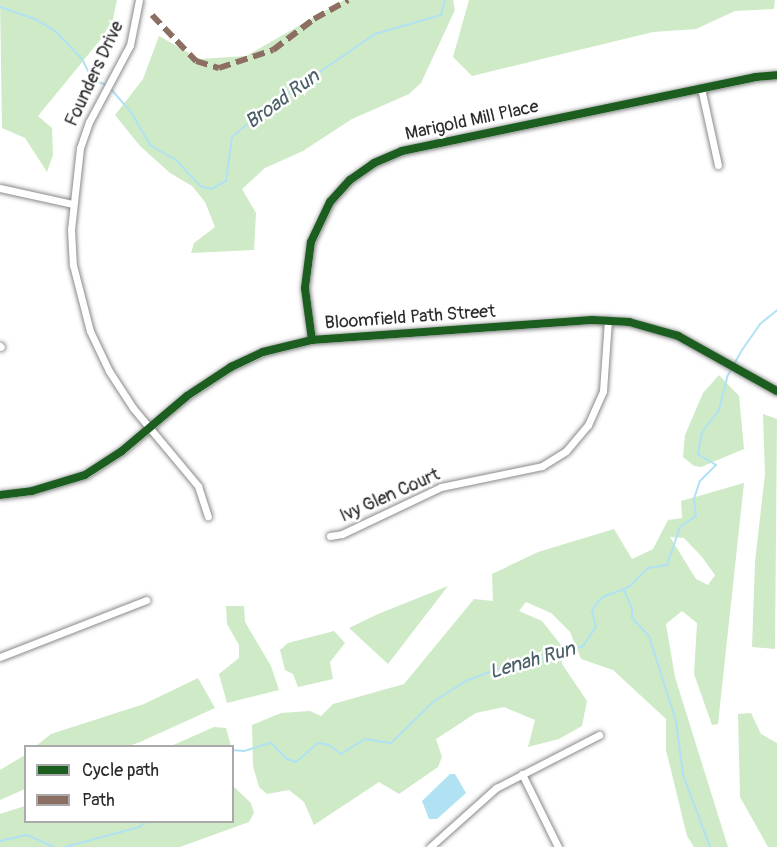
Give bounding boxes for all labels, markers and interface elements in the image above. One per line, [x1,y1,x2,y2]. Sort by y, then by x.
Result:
street label: Founders Drive [61,18,129,130]
water label: Broad Run [240,64,324,134]
street label: Marigold Mill Place [403,96,541,146]
street label: Bloomfield Path Street [324,301,496,335]
street label: Ivy Glen Court [337,464,443,528]
water label: Lenah Run [486,636,578,684]
legend [24,745,234,823]
text: Cycle path [82,759,159,782]
text: Path [82,789,115,812]

